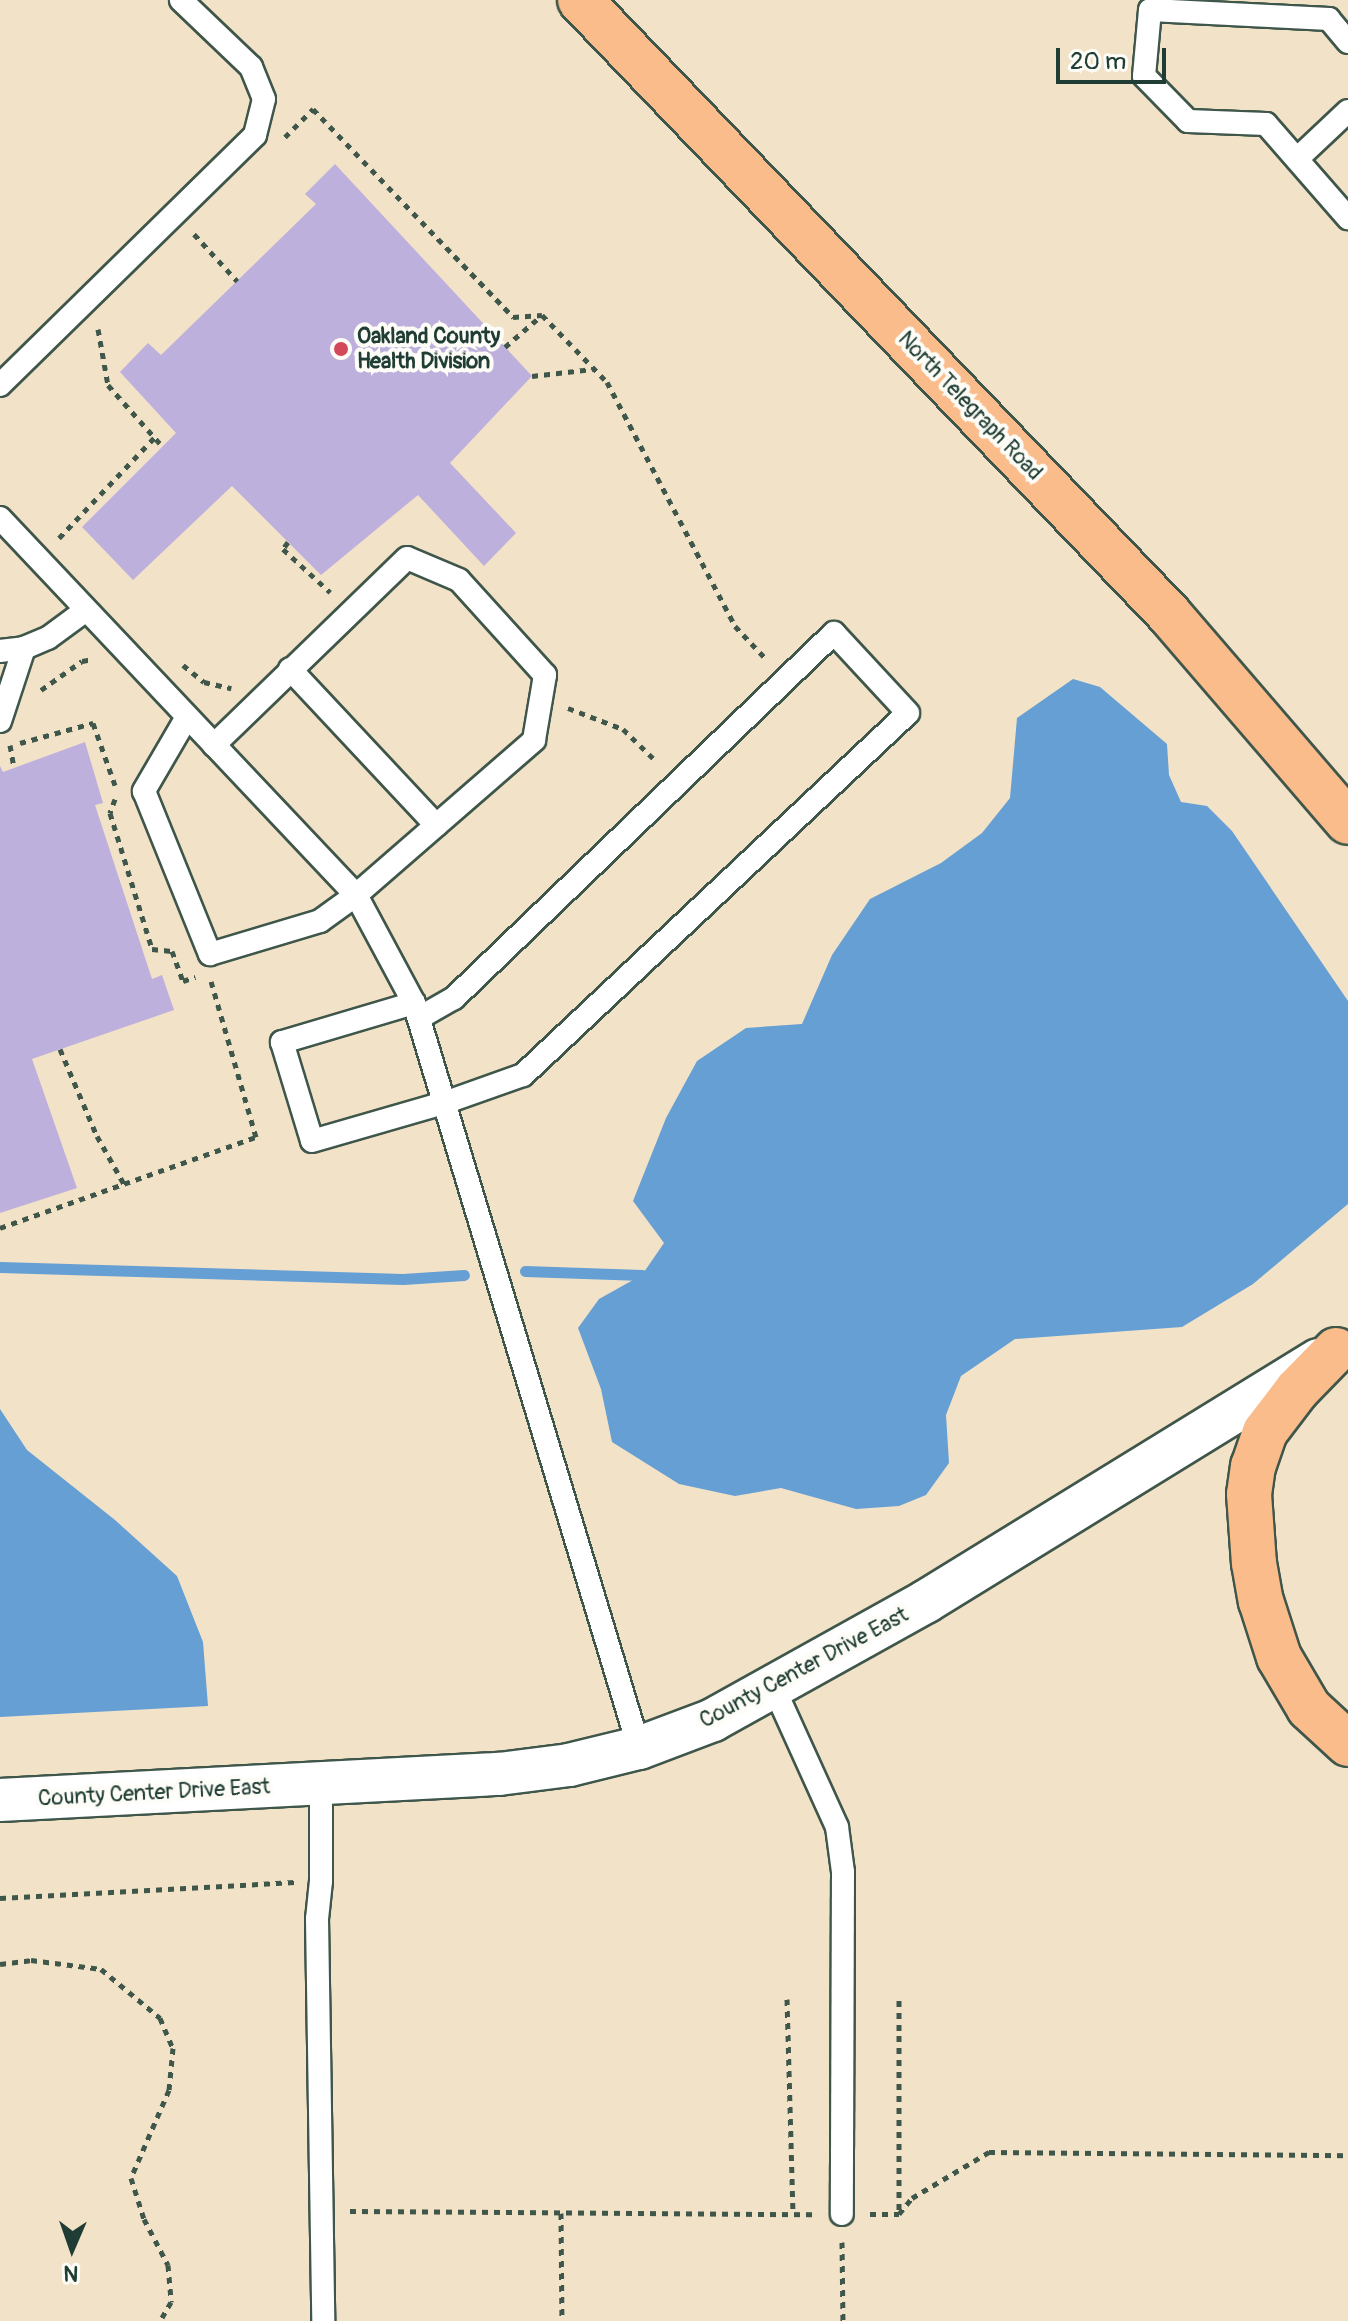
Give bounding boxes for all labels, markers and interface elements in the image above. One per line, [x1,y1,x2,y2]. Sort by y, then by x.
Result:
scale bar [1060,32,1170,82]
text: 20 m [1070,47,1126,76]
place label: Oakland County Health Division [357,323,500,374]
street label: North Telegraph Road [892,326,1048,486]
marker: Oakland County Health Division [332,340,350,358]
street label: County Center Drive East [695,1602,913,1734]
street label: County Center Drive East [37,1774,271,1812]
north arrow [32,2209,112,2289]
text: N [63,2259,79,2287]

